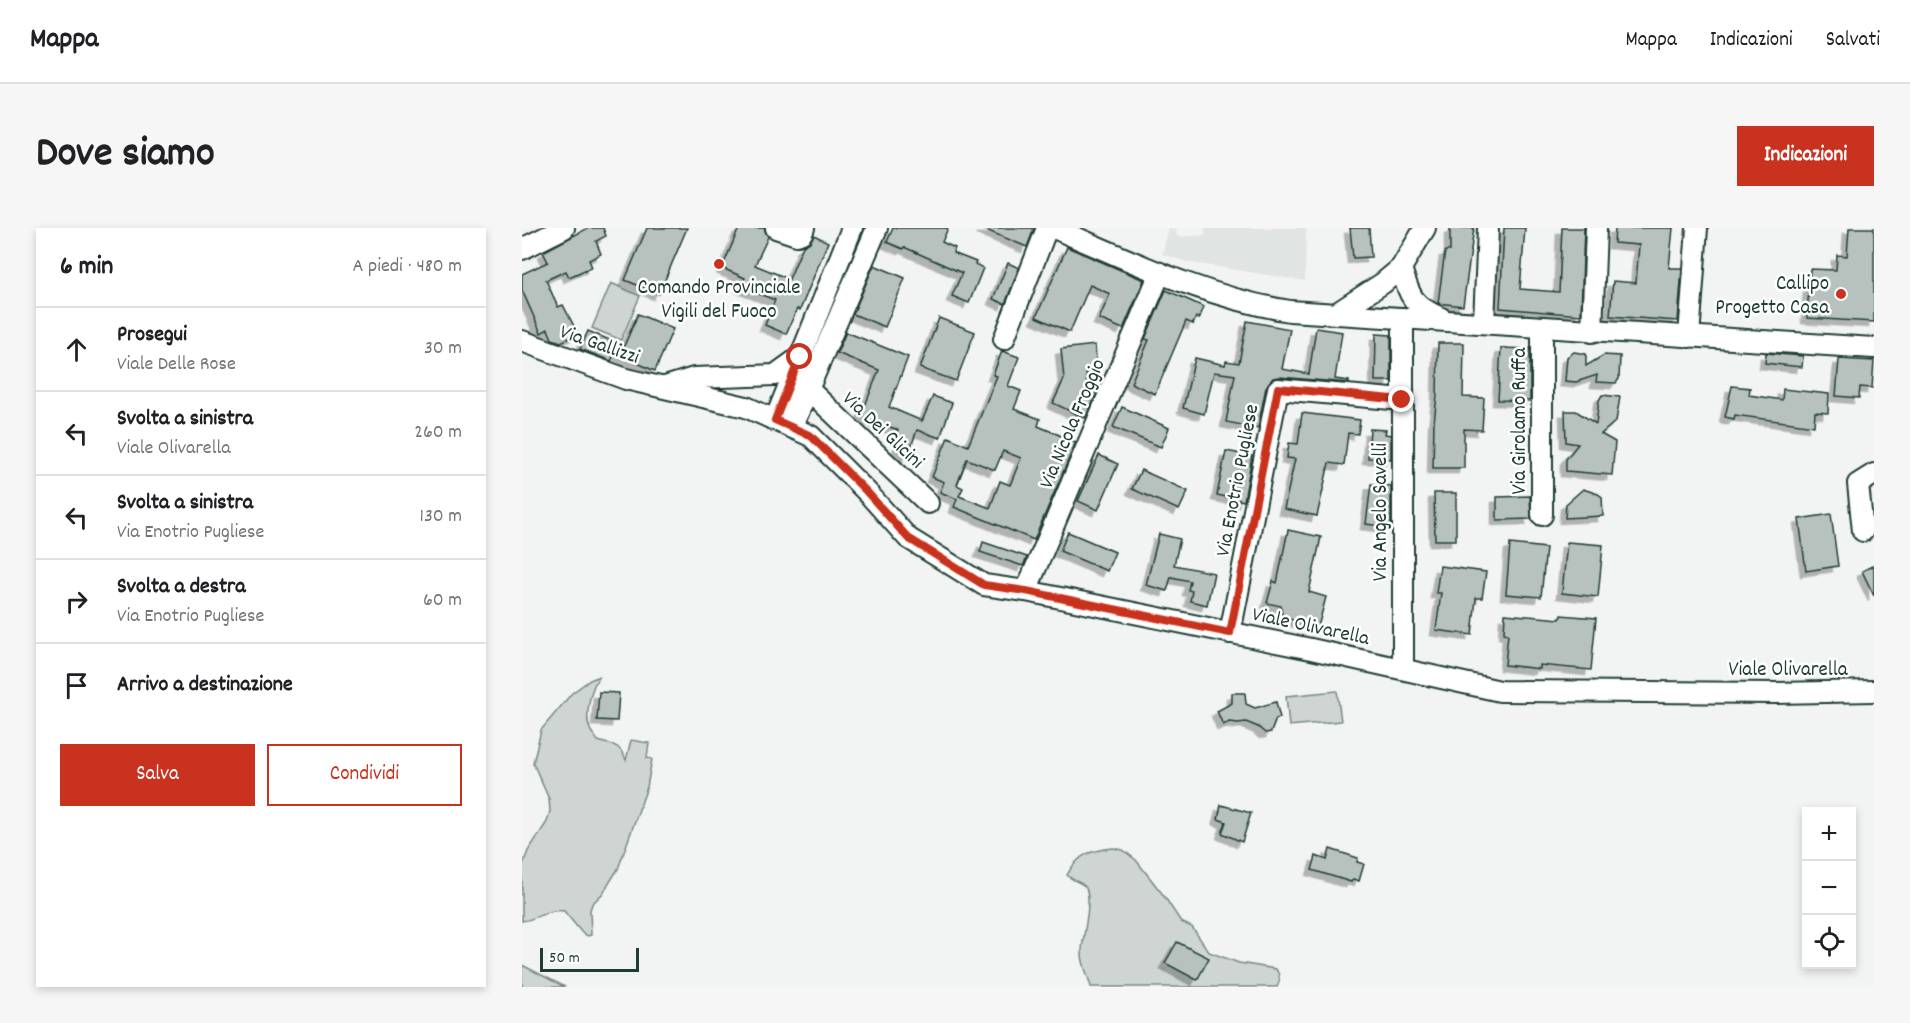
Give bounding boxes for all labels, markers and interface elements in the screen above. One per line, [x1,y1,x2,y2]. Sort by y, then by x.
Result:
text: Mappa [30,21,99,61]
text: Mappa [1625,26,1677,56]
text: Indicazioni [1710,26,1793,56]
text: Salvati [1826,26,1880,56]
text: Dove siamo [36,126,215,186]
button: Indicazioni [1737,126,1874,186]
text: 6 min [60,249,113,286]
text: A piedi · 480 m [353,253,462,281]
marker: Comando Provinciale Vigili del Fuoco [712,257,726,271]
place label: Callipo Progetto Casa [1715,270,1830,324]
place label: Comando Provinciale Vigili del Fuoco [637,274,801,328]
marker: Callipo Progetto Casa [1834,287,1848,301]
street label: Via Gallizzi [555,318,643,374]
text: Prosegui [117,320,187,351]
icon: ahead [60,333,93,366]
text: 30 m [424,335,462,363]
route start [786,343,812,369]
street label: Via Girolamo Ruffa [1506,346,1536,494]
text: Viale Delle Rose [117,351,236,379]
street label: Via Nicola Froggio [1033,355,1115,494]
street label: Via Dei Glicini [834,385,930,477]
route end [1388,386,1414,412]
street label: Via Enotrio Pugliese [1209,402,1268,559]
text: Svolta a sinistra [117,404,253,435]
icon: left [60,417,93,450]
text: 260 m [414,419,462,447]
text: Viale Olivarella [117,435,231,463]
street label: Via Angelo Savelli [1367,443,1397,581]
text: Svolta a sinistra [117,488,253,519]
icon: left [60,501,93,534]
text: 130 m [420,503,462,531]
text: Via Enotrio Pugliese [117,519,264,547]
text: Svolta a destra [117,572,246,603]
icon: right [60,585,93,618]
text: 60 m [423,587,462,615]
street label: Viale Olivarella [1249,601,1373,655]
text: Via Enotrio Pugliese [117,603,264,631]
street label: Viale Olivarella [1728,656,1849,686]
icon: arrive [60,669,93,702]
text: Arrivo a destinazione [117,670,293,701]
button: Salva [60,744,255,806]
button: Condividi [267,744,462,806]
map controls [1802,807,1856,969]
button: + [1802,807,1856,861]
button: − [1802,861,1856,915]
button: locate [1802,915,1856,969]
scale bar [540,945,639,972]
text: 50 m [549,947,580,970]

